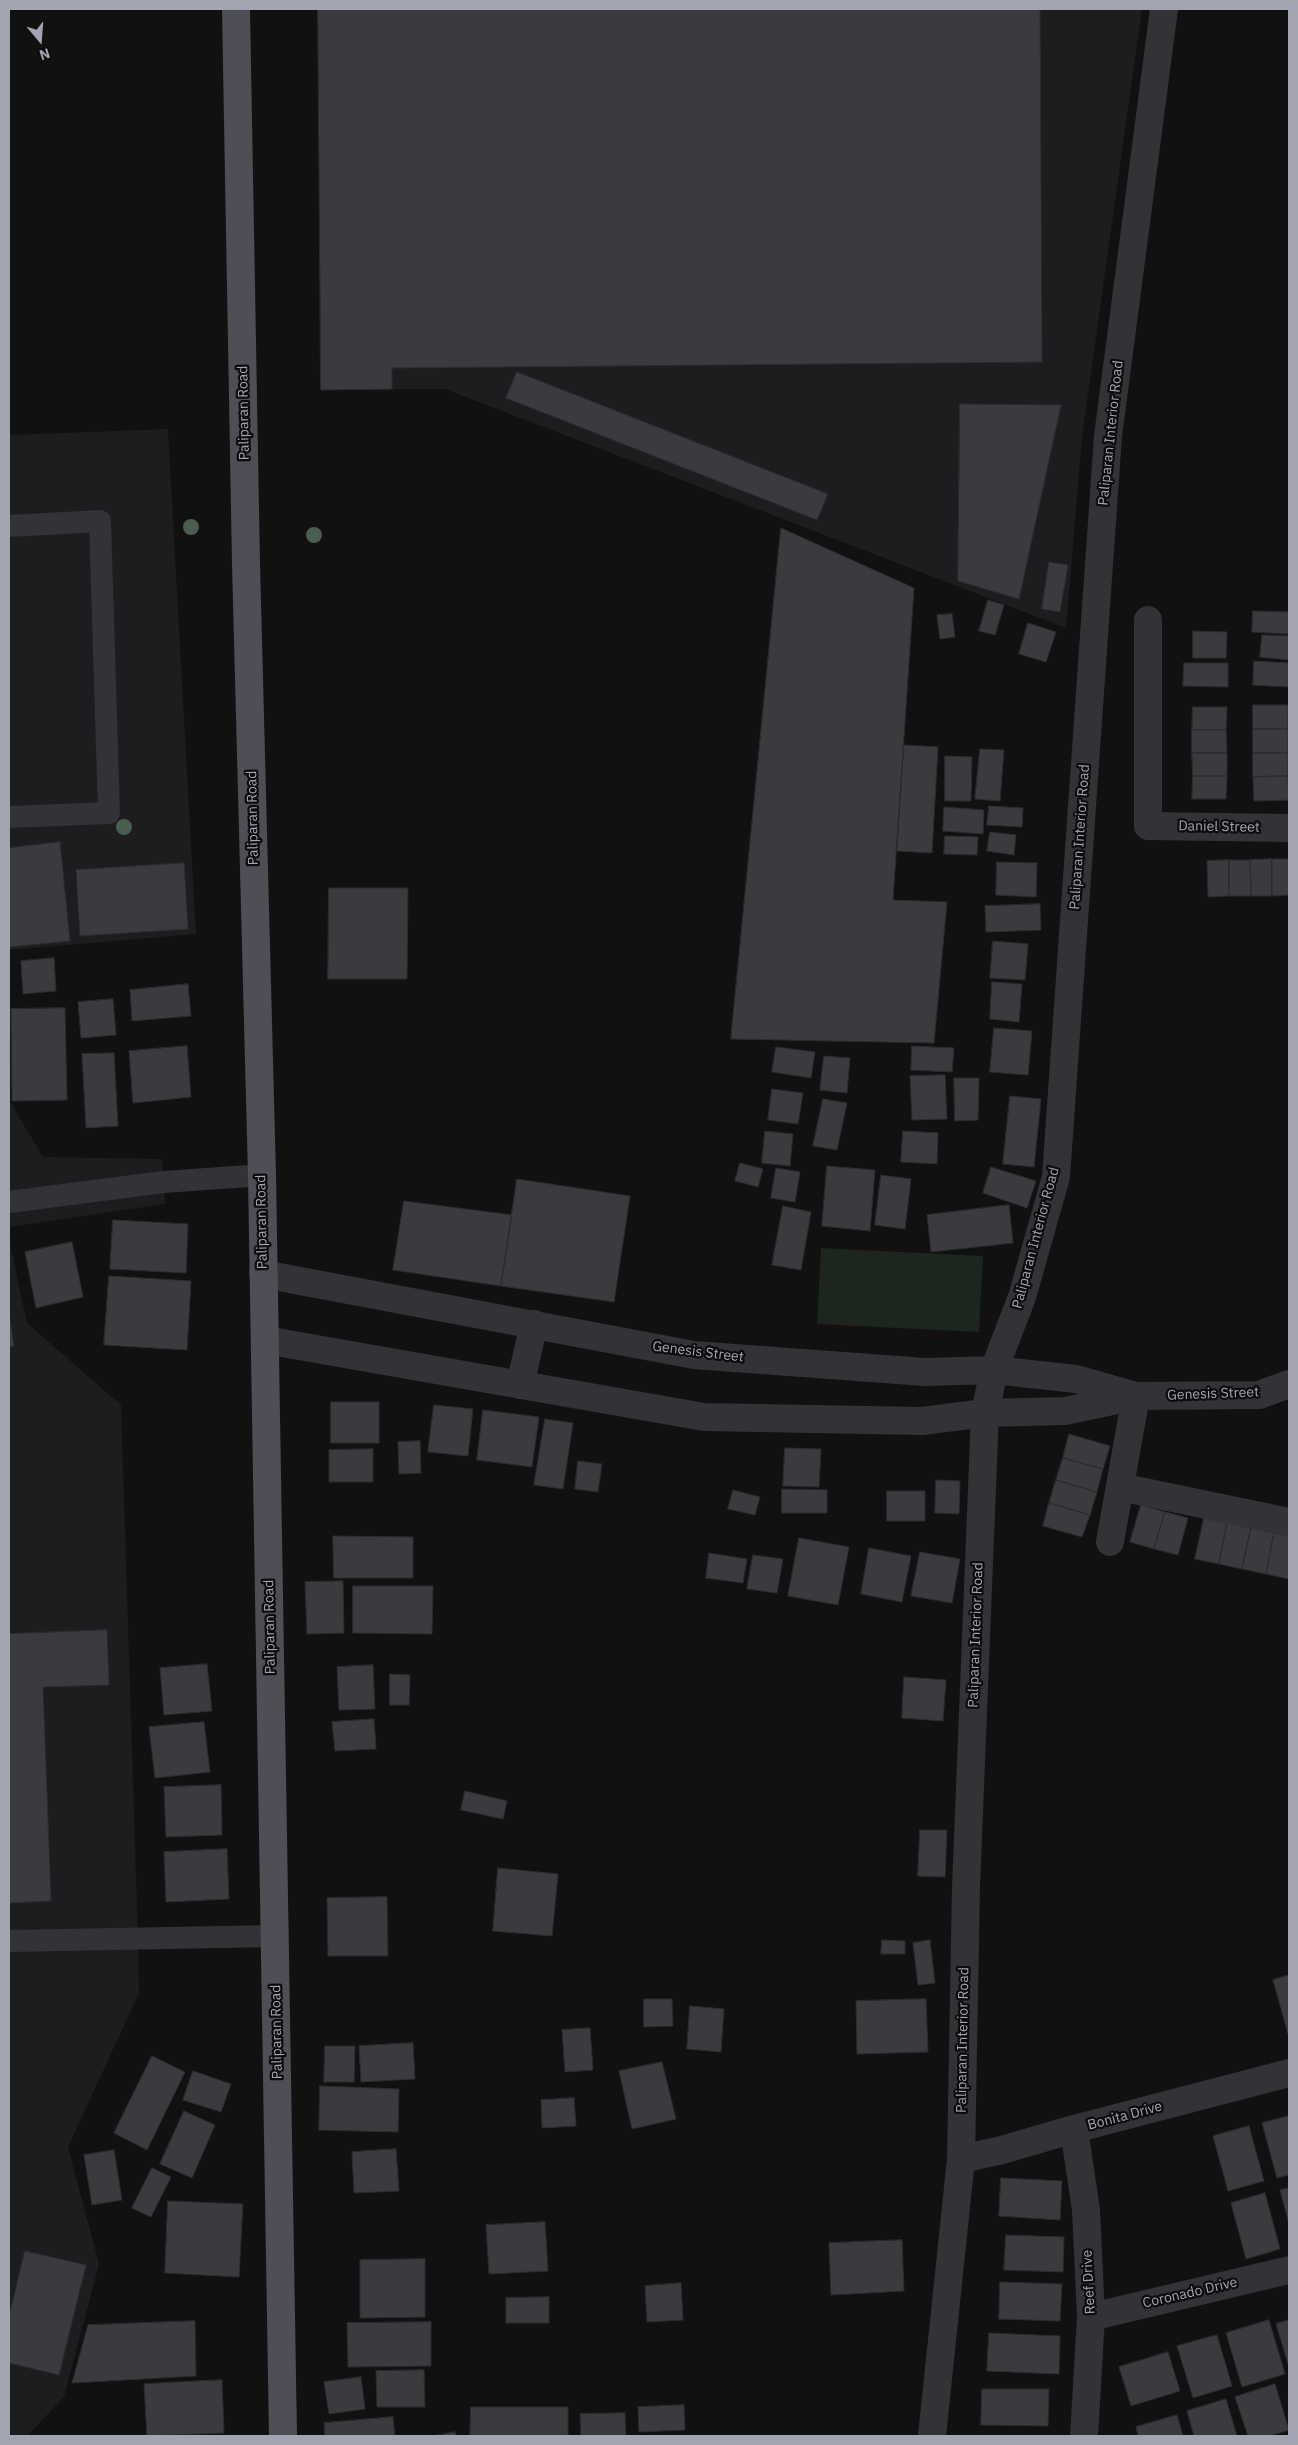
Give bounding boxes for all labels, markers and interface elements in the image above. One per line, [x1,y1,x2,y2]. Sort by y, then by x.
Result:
north arrow [15,15,65,65]
text: N [37,44,52,64]
street label: Paliparan Interior Road [1095,360,1127,506]
street label: Paliparan Road [235,365,253,461]
street label: Paliparan Interior Road [1067,764,1093,910]
street label: Paliparan Road [244,770,262,866]
street label: Daniel Street [1178,818,1260,836]
street label: Paliparan Interior Road [1009,1165,1063,1311]
street label: Paliparan Road [253,1174,271,1270]
street label: Genesis Street [651,1338,745,1366]
street label: Genesis Street [1167,1384,1259,1404]
street label: Paliparan Interior Road [965,1562,987,1708]
street label: Paliparan Road [261,1579,279,1675]
street label: Paliparan Interior Road [953,1967,973,2113]
street label: Paliparan Road [268,1984,286,2080]
street label: Bonita Drive [1086,2098,1164,2134]
street label: Reef Drive [1079,2249,1099,2315]
street label: Coronado Drive [1141,2274,1239,2312]

